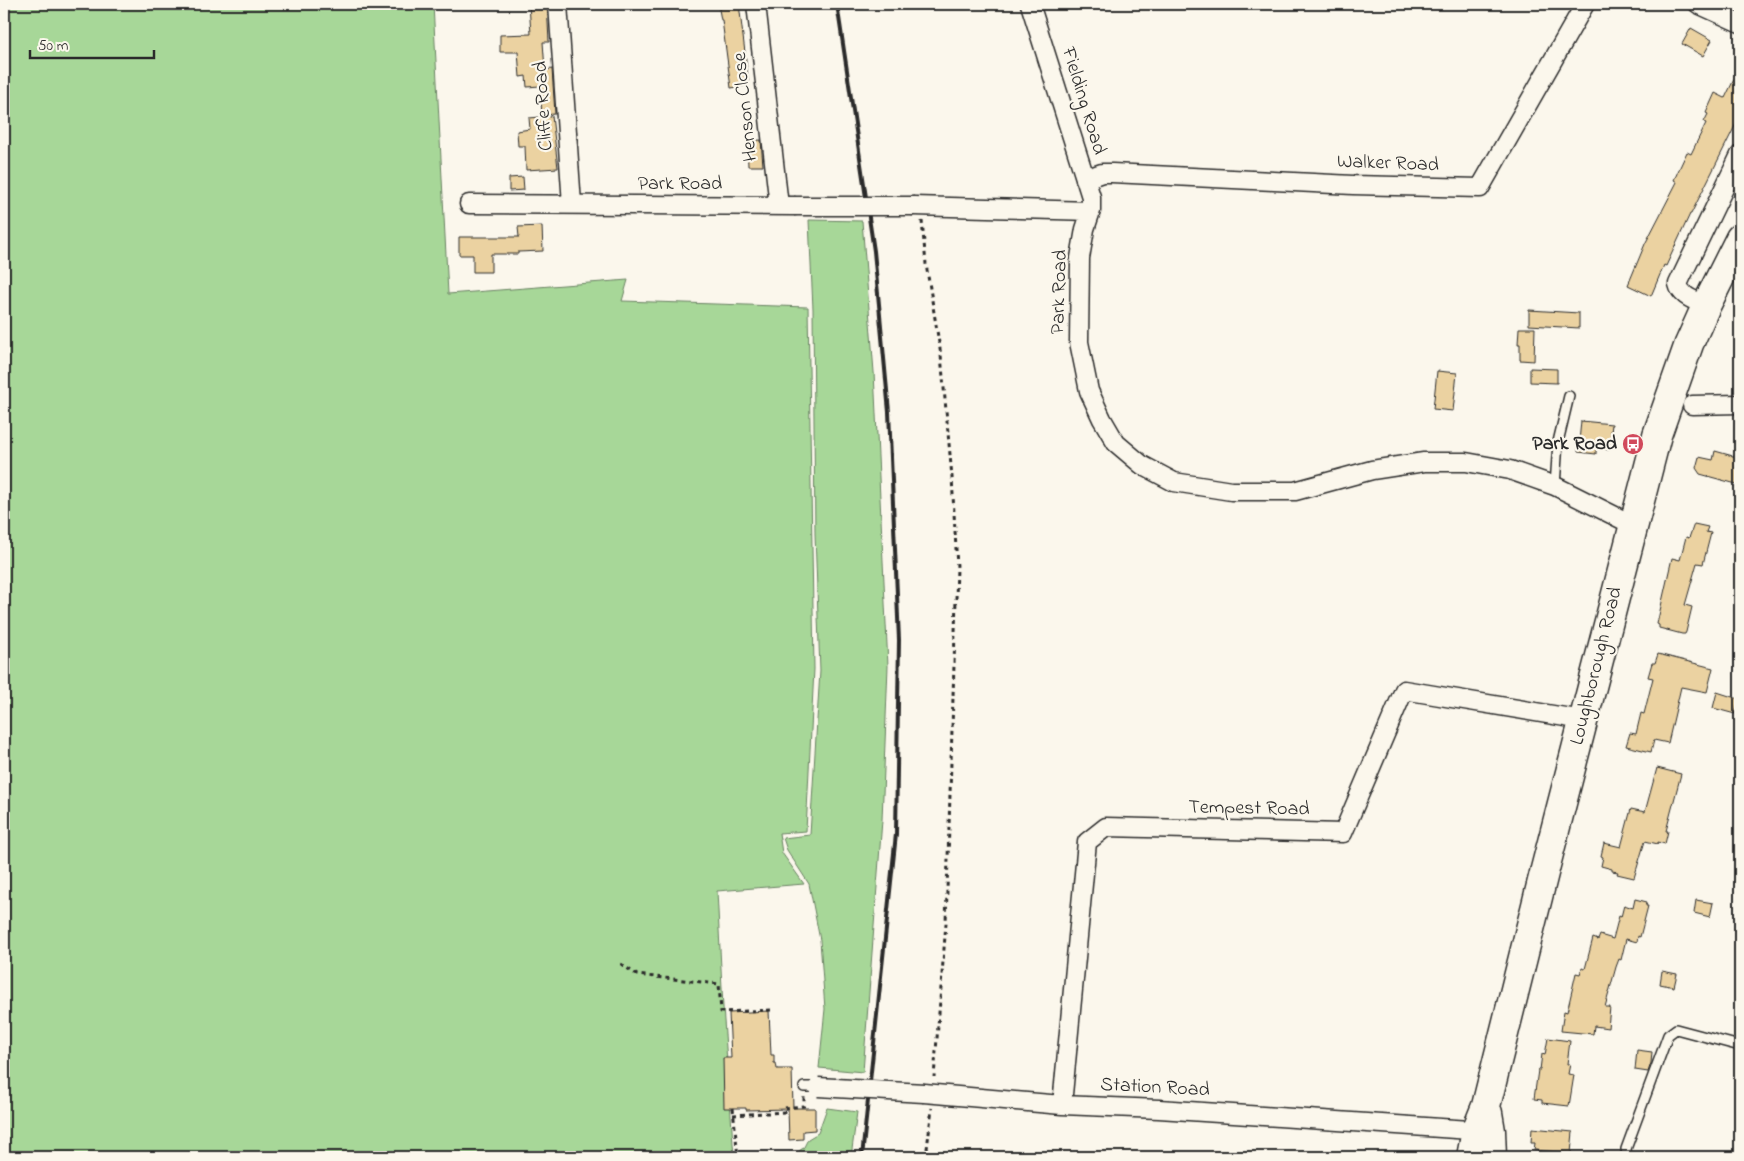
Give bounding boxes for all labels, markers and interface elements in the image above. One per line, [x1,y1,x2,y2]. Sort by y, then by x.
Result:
scale bar [30,28,154,60]
text: 50 m [38,35,69,57]
street label: Fielding Road [1052,43,1113,159]
street label: Henson Close [726,51,766,163]
street label: Cliffe Road [526,60,562,152]
street label: Walker Road [1336,148,1440,180]
street label: Park Road [638,170,722,199]
street label: Park Road [1044,249,1076,335]
place label: Park Road [1532,430,1618,459]
bus stop icon: Park Road [1621,432,1645,456]
street label: Loughborough Road [1563,584,1632,748]
street label: Tempest Road [1188,793,1310,825]
street label: Station Road [1100,1071,1210,1105]

